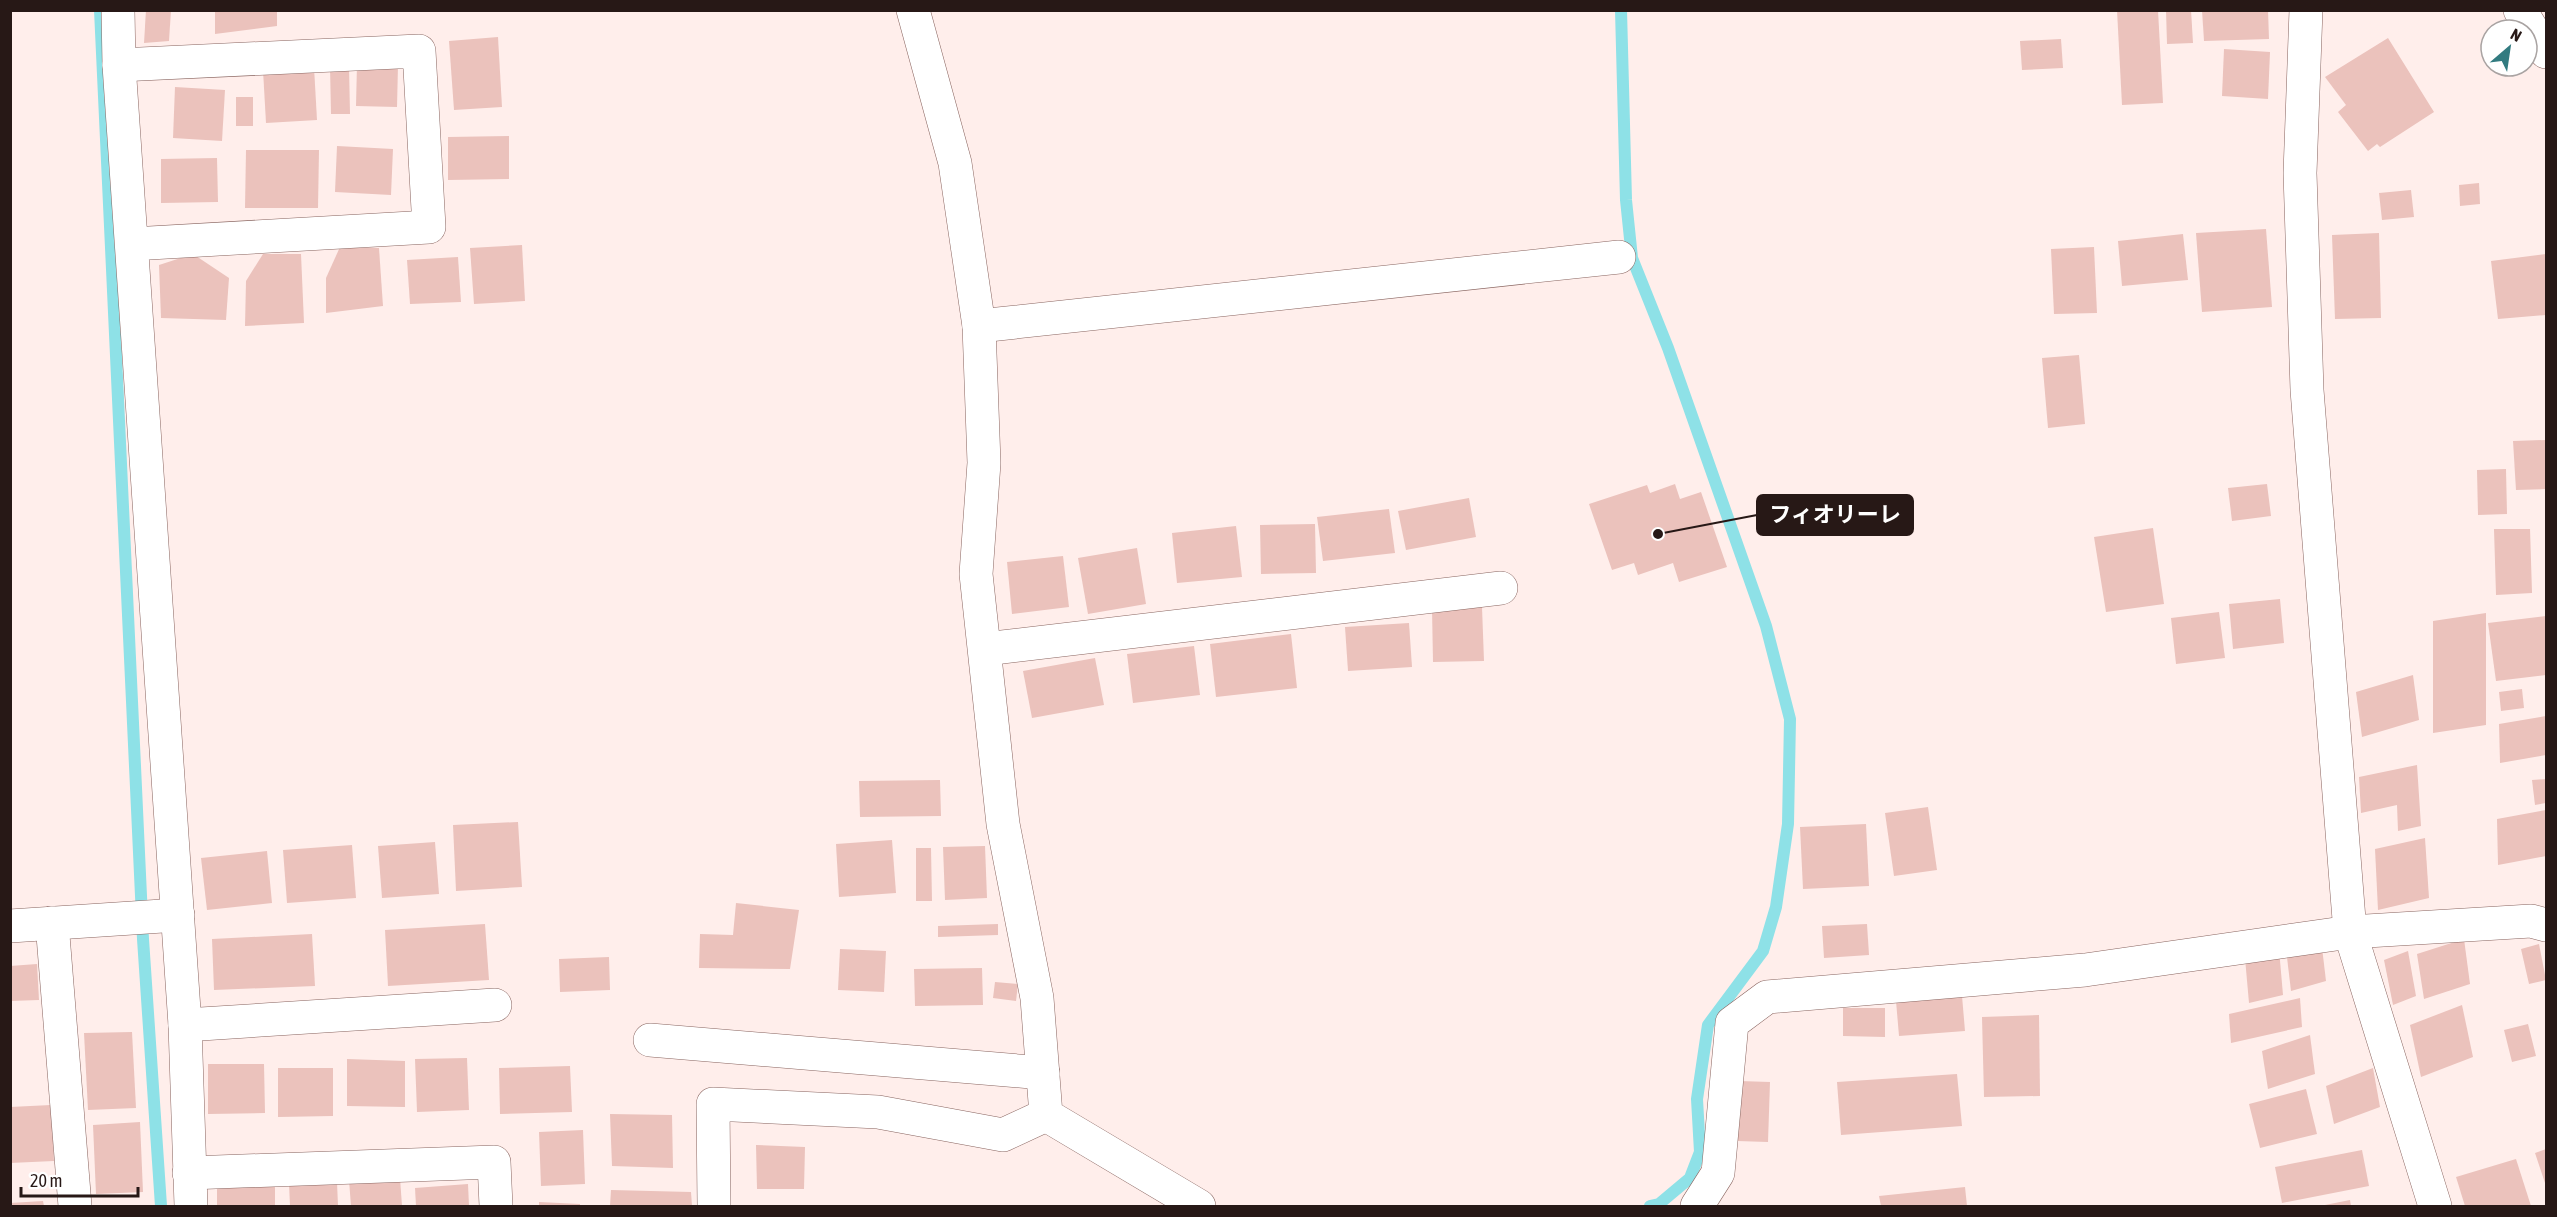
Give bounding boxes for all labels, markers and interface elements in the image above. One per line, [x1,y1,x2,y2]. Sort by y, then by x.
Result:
north arrow [2479,18,2539,78]
text: N [2508,25,2525,45]
callout: フィオリーレ [1757,495,1913,535]
text: フィオリーレ [1769,501,1901,527]
scale bar [21,1160,138,1198]
text: 20 m [30,1170,62,1191]

